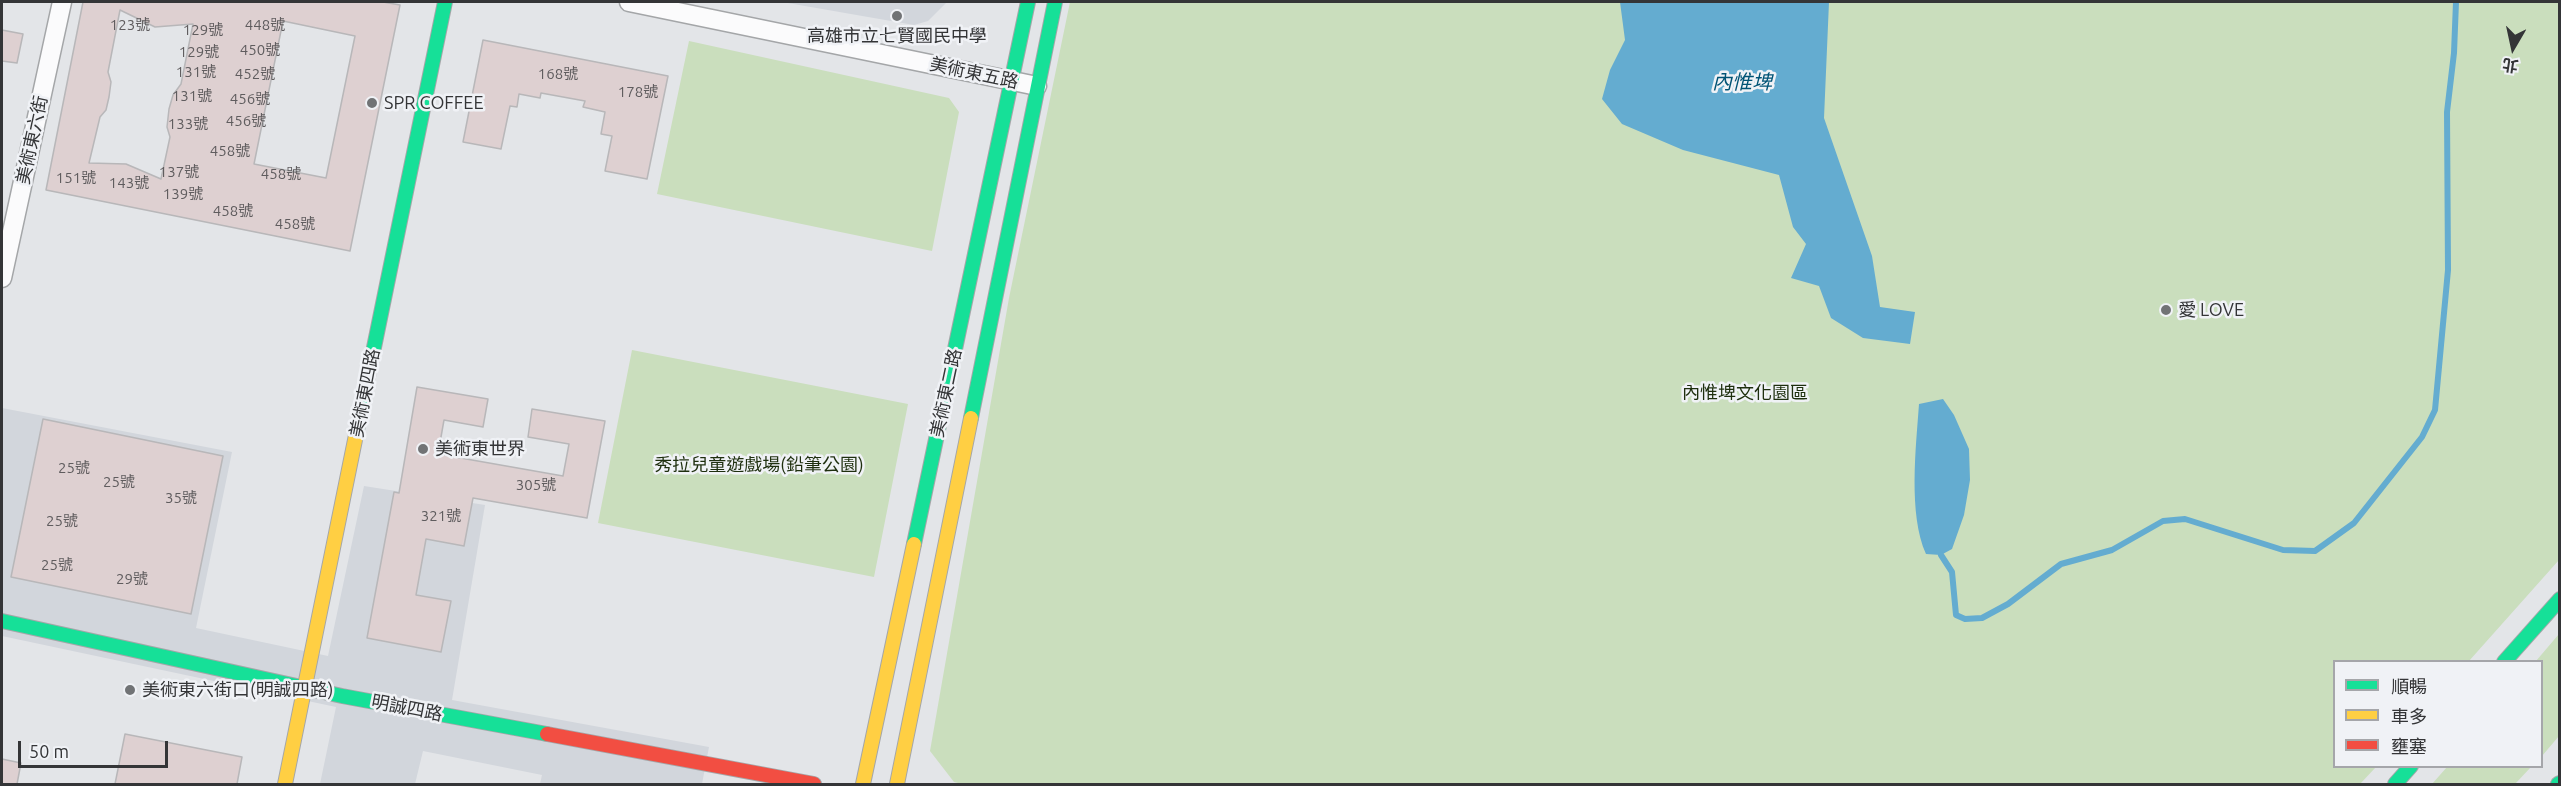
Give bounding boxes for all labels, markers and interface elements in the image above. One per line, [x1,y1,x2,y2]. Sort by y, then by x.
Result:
marker: 高雄市立七賢國民中學 [890,9,904,23]
house number: 123號 [110,16,150,34]
house number: 448號 [245,16,285,34]
north arrow [2483,18,2543,78]
house number: 129號 [183,21,223,39]
place label: 高雄市立七賢國民中學 [807,25,987,47]
house number: 450號 [240,41,280,59]
house number: 129號 [179,43,219,61]
street label: 美術東五路 [928,53,1020,93]
text: 北 [2501,56,2520,76]
house number: 131號 [176,63,216,81]
house number: 452號 [235,65,275,83]
house number: 168號 [538,65,578,83]
water label: 內惟埤 [1712,70,1772,94]
house number: 178號 [618,83,658,101]
house number: 131號 [172,87,212,105]
house number: 456號 [230,90,270,108]
place label: SPR COFFEE [384,92,483,114]
street label: 美術東六街 [12,94,52,186]
marker: SPR COFFEE [365,96,379,110]
house number: 456號 [226,112,266,130]
house number: 133號 [168,115,208,133]
house number: 458號 [210,142,250,160]
house number: 137號 [159,163,199,181]
house number: 458號 [261,165,301,183]
house number: 151號 [56,169,96,187]
house number: 143號 [109,174,149,192]
house number: 139號 [163,185,203,203]
house number: 458號 [213,202,253,220]
house number: 458號 [275,215,315,233]
place label: 愛 LOVE [2178,299,2244,321]
marker: 愛 LOVE [2159,303,2173,317]
street label: 美術東四路 [346,347,384,439]
street label: 美術東二路 [926,347,966,439]
park label: 內惟埤文化園區 [1682,382,1808,404]
place label: 美術東世界 [435,438,525,460]
marker: 美術東世界 [416,442,430,456]
park label: 秀拉兒童遊戲場(鉛筆公園) [654,454,864,476]
house number: 25號 [58,459,90,477]
house number: 25號 [103,473,135,491]
house number: 305號 [516,476,556,494]
house number: 35號 [165,489,197,507]
house number: 321號 [421,507,461,525]
house number: 25號 [46,512,78,530]
house number: 25號 [41,556,73,574]
house number: 29號 [116,570,148,588]
legend [2333,660,2543,768]
text: 順暢 [2391,676,2427,696]
place label: 美術東六街口(明誠四路) [142,679,333,701]
marker: 美術東六街口(明誠四路) [123,683,137,697]
street label: 明誠四路 [370,691,444,725]
text: 車多 [2391,706,2427,726]
scale bar [21,729,171,767]
text: 壅塞 [2391,736,2427,756]
text: 50 m [29,741,69,761]

